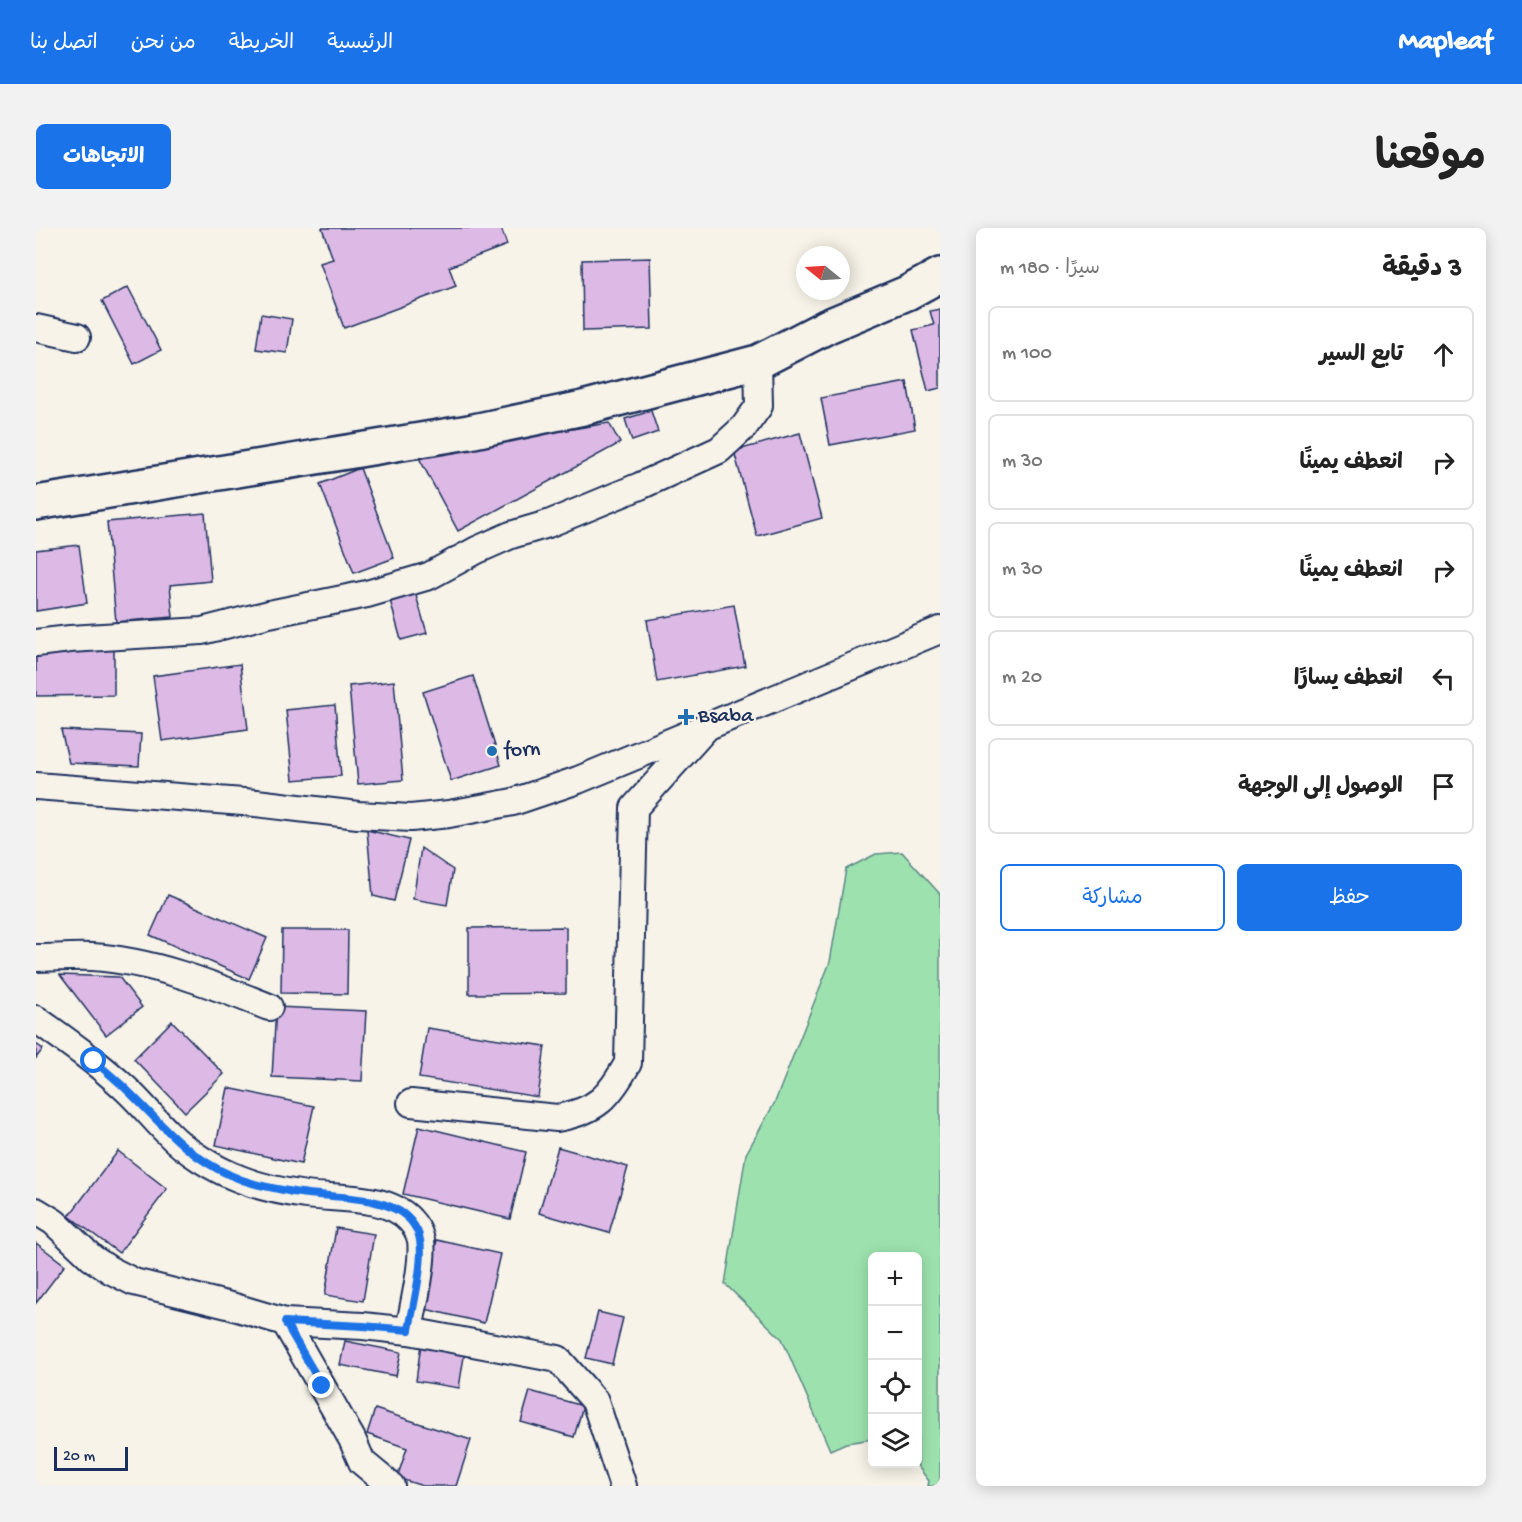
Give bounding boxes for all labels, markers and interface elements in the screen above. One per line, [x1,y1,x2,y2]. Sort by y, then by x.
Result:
text: Mapleaf [1399,26,1492,59]
text: اتصل بنا [30,32,98,57]
text: من نحن [131,32,196,57]
text: الخريطة [229,32,294,57]
text: الرئيسية [327,32,393,57]
button: الاتجاهات [36,124,171,189]
text: موقعنا [1375,136,1486,185]
north arrow [796,246,850,300]
text: 3 دقيقة [1382,255,1462,286]
text: سيرًا · 180 m [1000,258,1100,281]
icon: ahead [1427,338,1460,371]
text: 100 m [1002,343,1052,366]
text: تابع السير [1319,343,1403,369]
icon: right [1427,446,1460,479]
text: 30 m [1002,451,1043,474]
text: انعطف يمينًا [1300,451,1403,477]
icon: right [1427,554,1460,587]
text: 30 m [1002,559,1043,582]
text: انعطف يمينًا [1300,559,1403,585]
icon: left [1427,662,1460,695]
text: 20 m [1002,667,1042,690]
text: انعطف يسارًا [1294,667,1403,693]
place label: Bsaba [697,704,754,730]
marker: Bsaba [679,710,693,724]
place label: forn [503,738,541,764]
marker: forn [485,744,499,758]
icon: arrive [1427,770,1460,803]
text: الوصول إلى الوجهة [1238,775,1403,801]
button: مشاركة [1000,864,1225,931]
button: حفظ [1237,864,1462,931]
route start [80,1047,106,1073]
map controls [868,1252,922,1468]
button: + [868,1252,922,1306]
button: − [868,1306,922,1360]
button: locate [868,1360,922,1414]
route end [308,1372,334,1398]
button: layers [868,1414,922,1468]
scale bar [54,1444,128,1472]
text: 20 m [63,1448,95,1467]

